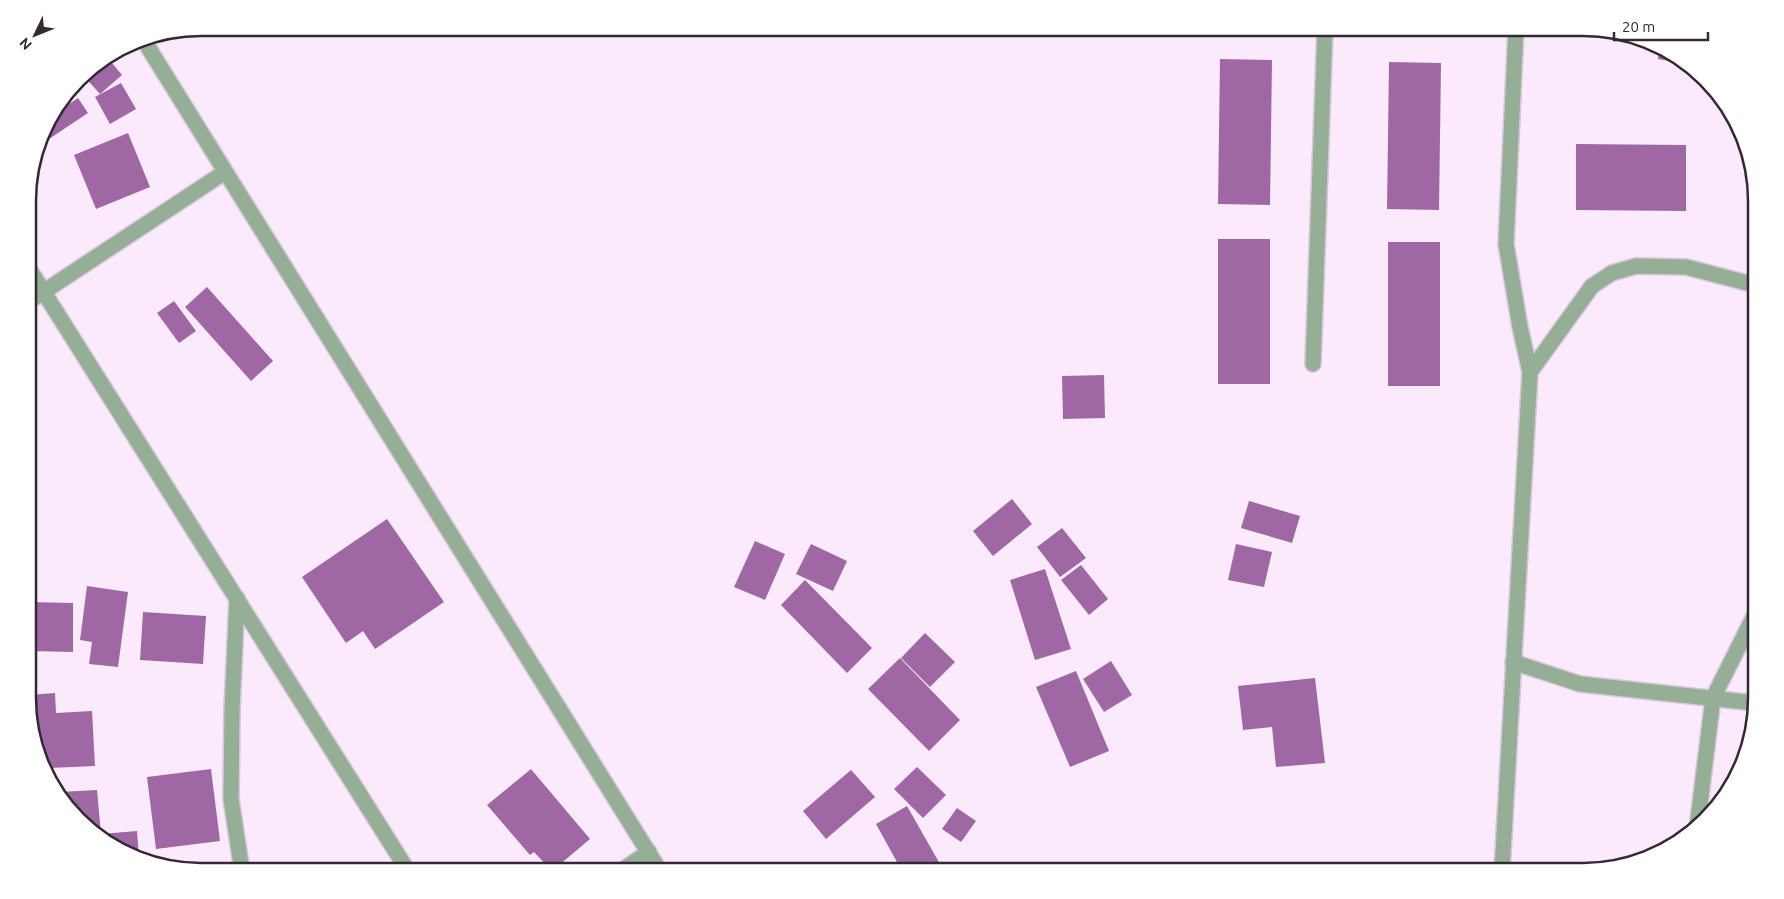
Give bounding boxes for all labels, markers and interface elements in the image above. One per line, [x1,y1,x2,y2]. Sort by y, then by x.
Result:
north arrow [10,10,60,60]
scale bar [1614,10,1708,42]
text: 20 m [1622,18,1655,35]
text: N [16,35,35,53]

